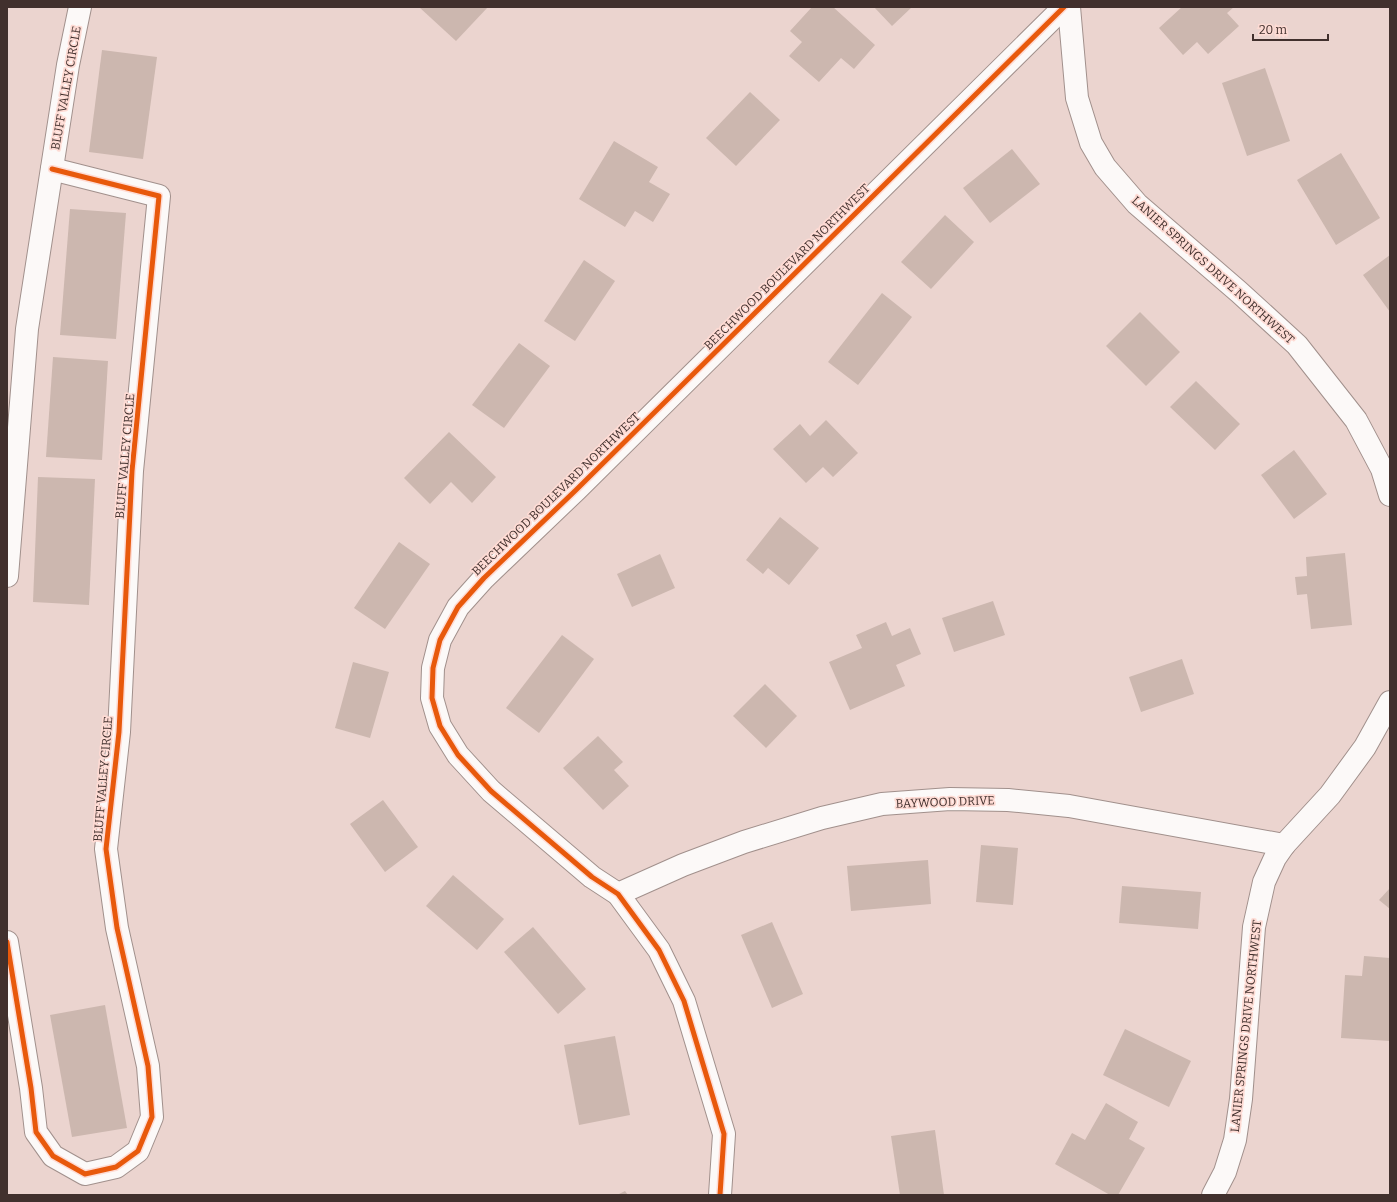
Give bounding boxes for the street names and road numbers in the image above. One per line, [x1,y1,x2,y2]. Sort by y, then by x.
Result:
street label: BLUFF VALLEY CIRCLE [48,25,84,151]
street label: BEECHWOOD BOULEVARD NORTHWEST [701,181,873,353]
street label: LANIER SPRINGS DRIVE NORTHWEST [1129,193,1297,347]
street label: BLUFF VALLEY CIRCLE [113,393,137,519]
street label: BEECHWOOD BOULEVARD NORTHWEST [469,410,643,578]
street label: BLUFF VALLEY CIRCLE [91,716,115,842]
street label: BAYWOOD DRIVE [895,793,995,811]
street label: LANIER SPRINGS DRIVE NORTHWEST [1228,919,1264,1133]

